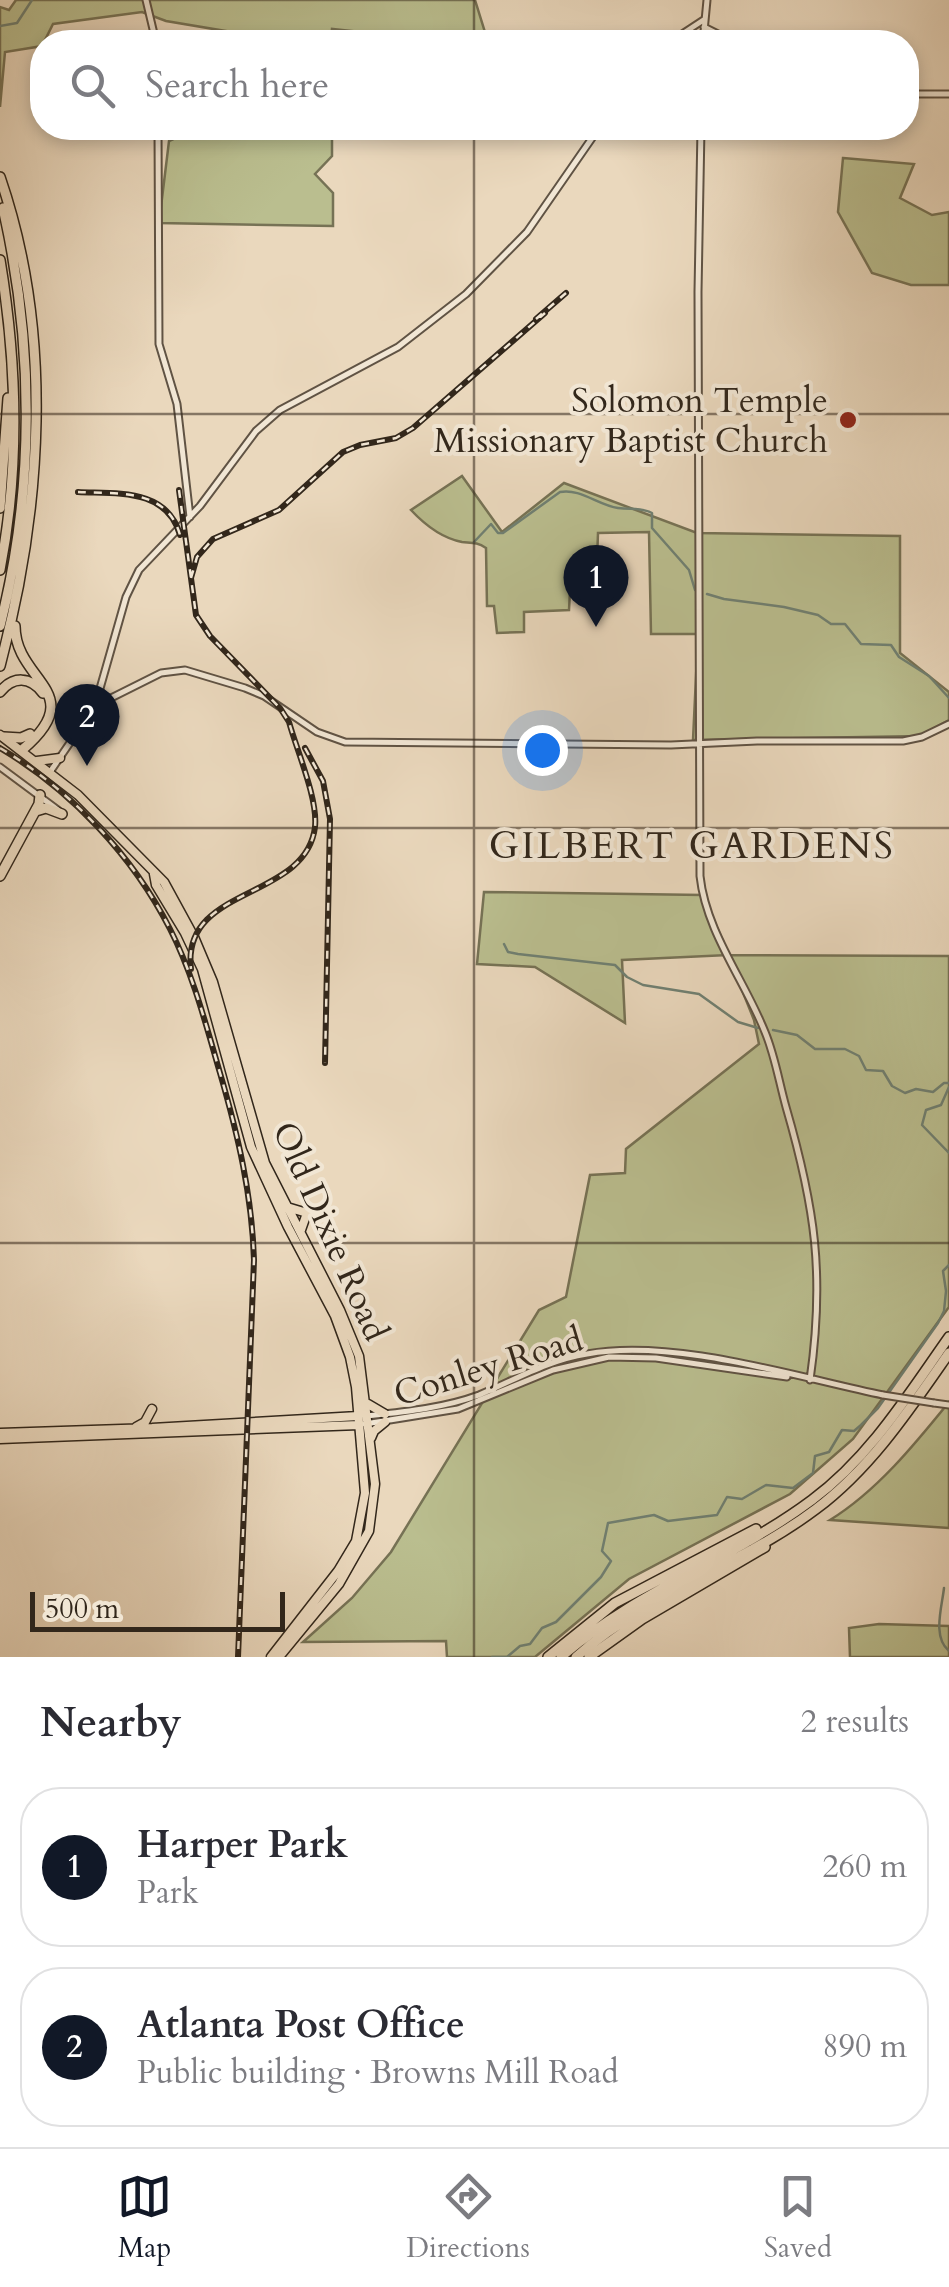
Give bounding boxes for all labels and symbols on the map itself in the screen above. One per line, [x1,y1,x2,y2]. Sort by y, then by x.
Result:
place label: Solomon Temple Missionary Baptist Church [434,377,828,465]
marker: Solomon Temple Missionary Baptist Church [837,409,859,431]
pin: 1 [564,544,628,627]
pin: 2 [54,684,120,766]
your location [517,725,568,776]
district label: GILBERT GARDENS [489,820,895,872]
street label: Old Dixie Road [260,1114,400,1349]
street label: Conley Road [388,1315,589,1418]
scale bar [30,1587,285,1632]

